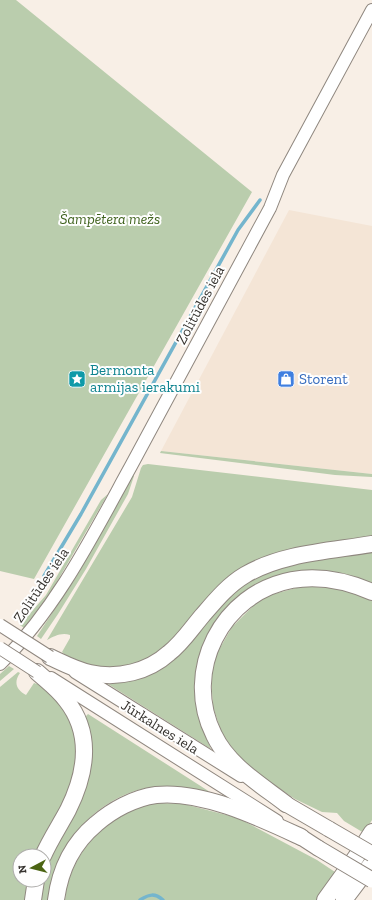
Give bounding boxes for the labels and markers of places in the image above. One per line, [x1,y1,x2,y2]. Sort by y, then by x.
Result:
place label: Bermonta armijas ierakumi [90,361,200,396]
place icon: Bermonta armijas ierakumi [67,369,87,389]
shop icon: Storent [276,369,296,389]
place label: Storent [299,370,348,388]

